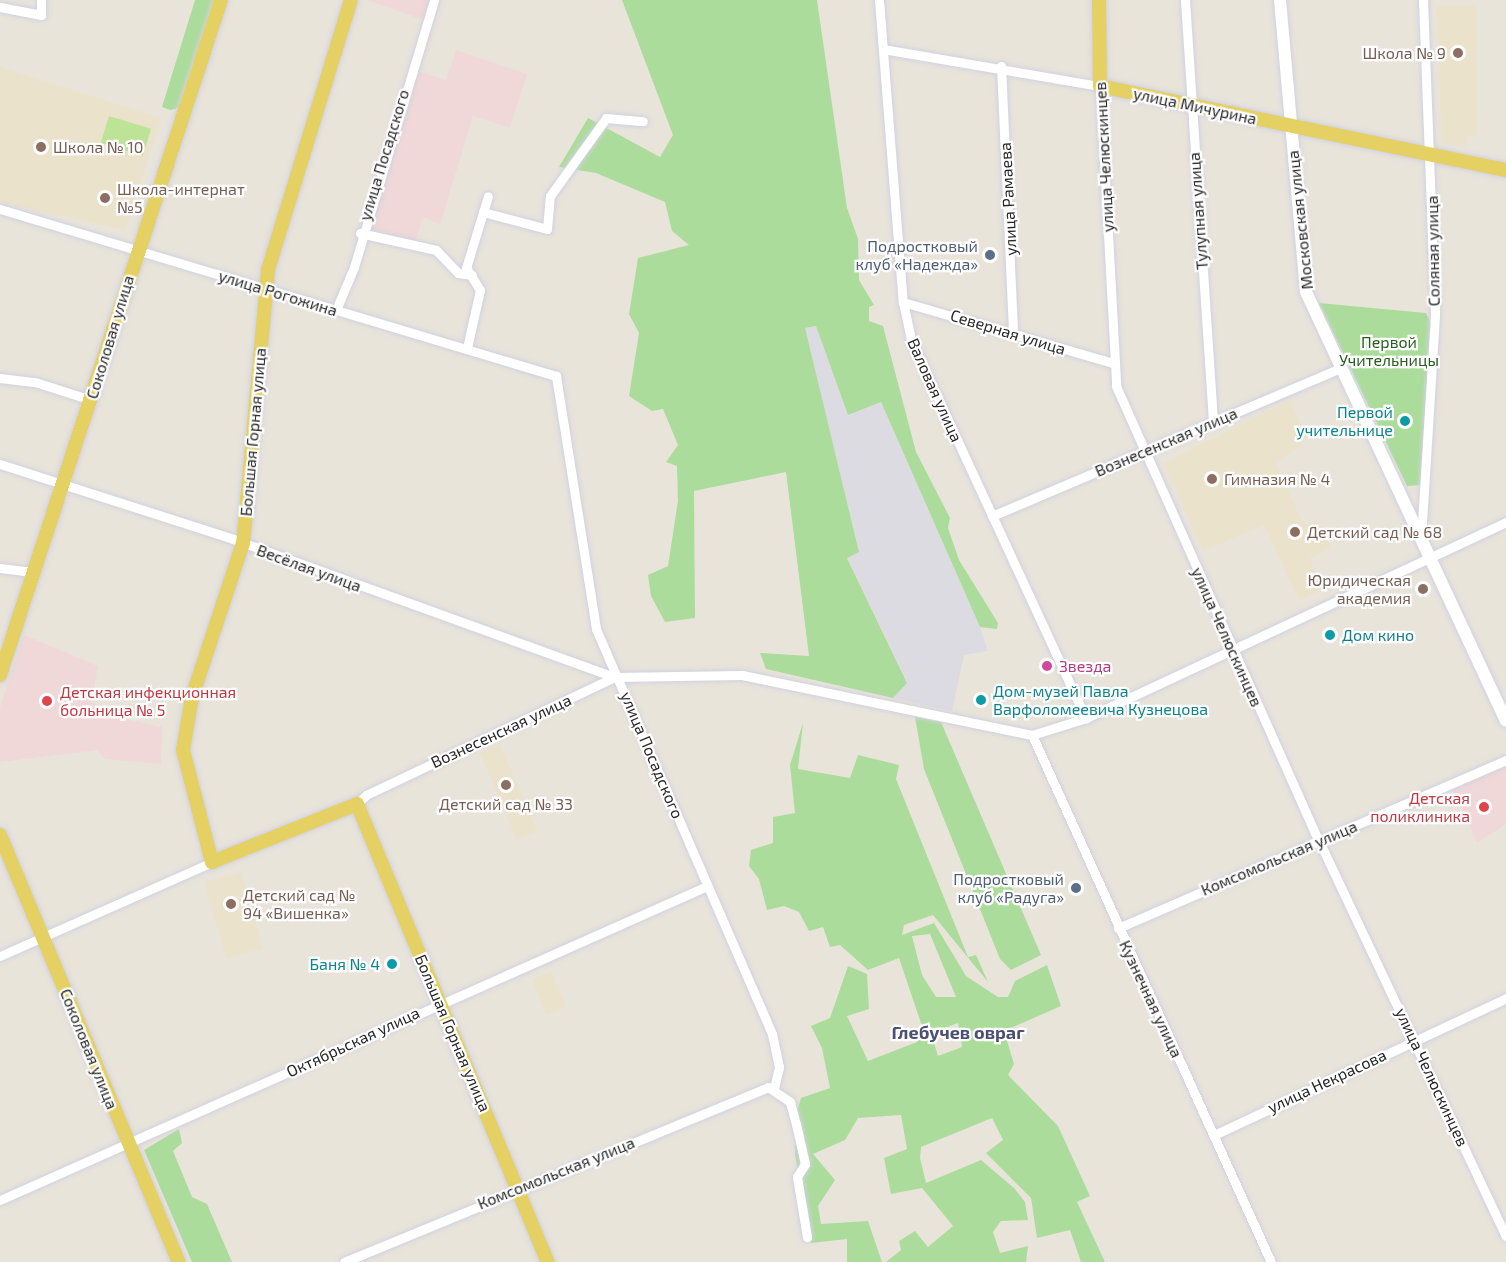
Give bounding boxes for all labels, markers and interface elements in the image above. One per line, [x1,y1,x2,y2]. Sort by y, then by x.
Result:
place label: Школа № 9 [1362,43,1446,63]
marker: Школа № 9 [1451,46,1465,60]
street label: улица Челюскинцев [1090,81,1118,233]
street label: улица Мичурина [1132,84,1258,128]
street label: улица Посадского [355,87,413,223]
place label: Школа № 10 [53,137,143,157]
marker: Школа № 10 [34,140,48,154]
street label: улица Рамаева [995,142,1021,256]
street label: Московская улица [1283,149,1317,291]
street label: Тулупная улица [1184,152,1212,270]
place label: Школа-интернат №5 [117,179,245,217]
marker: Школа-интернат №5 [98,191,112,205]
street label: Соляная улица [1422,195,1444,307]
place label: Подростковый клуб «Надежда» [855,236,978,274]
marker: Подростковый клуб «Надежда» [983,248,997,262]
street label: улица Рогожина [216,266,340,320]
street label: Соколовая улица [82,273,138,401]
street label: Северная улица [948,305,1068,359]
park label: Первой Учительницы [1339,332,1439,370]
street label: Валовая улица [904,335,966,445]
street label: Большая Горная улица [236,347,270,517]
place label: Первой учительнице [1296,402,1393,440]
street label: Вознесенская улица [1092,403,1240,481]
marker: Первой учительнице [1398,414,1412,428]
place label: Гимназия № 4 [1224,469,1330,489]
marker: Гимназия № 4 [1205,472,1219,486]
place label: Детский сад № 68 [1307,522,1442,542]
marker: Детский сад № 68 [1288,525,1302,539]
street label: Весёлая улица [254,540,364,596]
street label: улица Челюскинцев [1188,564,1266,710]
place label: Юридическая академия [1308,570,1411,608]
marker: Юридическая академия [1416,582,1430,596]
place label: Дом кино [1342,625,1414,645]
marker: Дом кино [1323,628,1337,642]
place label: Звезда [1059,656,1111,676]
marker: Звезда [1040,659,1054,673]
place label: Дом-музей Павла Варфоломеевича Кузнецова [993,681,1208,719]
place label: Детская инфекционная больница № 5 [60,682,236,720]
street label: улица Посадского [617,689,687,821]
street label: Вознесенская улица [428,690,574,772]
marker: Детская инфекционная больница № 5 [38,692,56,710]
marker: Дом-музей Павла Варфоломеевича Кузнецова [974,693,988,707]
marker: Детский сад № 33 [499,778,513,792]
place label: Детская поликлиника [1370,788,1470,826]
place label: Детский сад № 33 [439,794,573,814]
marker: Детская поликлиника [1475,798,1493,816]
street label: Комсомольская улица [1198,816,1360,900]
place label: Подростковый клуб «Радуга» [953,869,1064,907]
marker: Подростковый клуб «Радуга» [1069,881,1083,895]
place label: Детский сад № 94 «Вишенка» [243,885,356,923]
marker: Детский сад № 94 «Вишенка» [224,897,238,911]
street label: Кузнечная улица [1115,937,1187,1061]
street label: Большая Горная улица [411,951,495,1115]
place label: Баня № 4 [310,954,380,974]
marker: Баня № 4 [385,957,399,971]
street label: Соколовая улица [56,986,122,1112]
street label: Октябрьская улица [283,1003,423,1081]
street label: улица Челюскинцев [1391,1005,1473,1149]
district label: Глебучев овраг [891,1021,1025,1043]
street label: улица Некрасова [1265,1045,1389,1117]
street label: Комсомольская улица [475,1133,637,1213]

